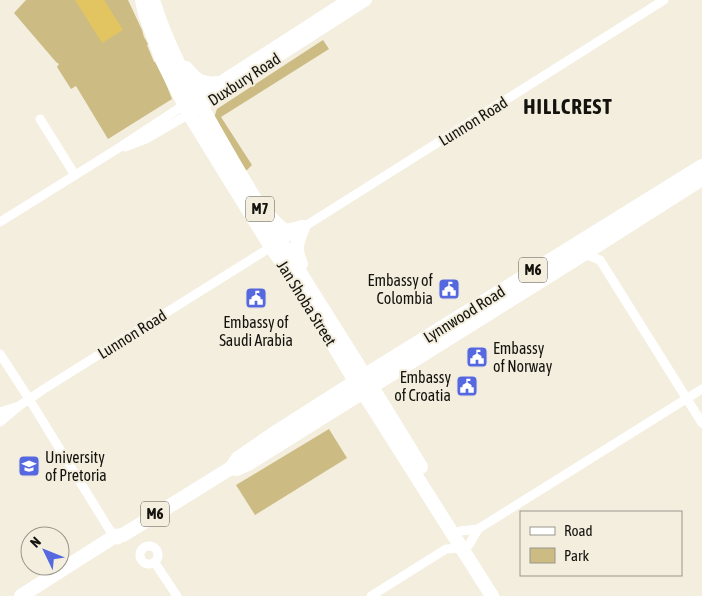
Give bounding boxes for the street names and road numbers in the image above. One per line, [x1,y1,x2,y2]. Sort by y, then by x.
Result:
street label: Duxbury Road [204,49,284,110]
street label: Lunnon Road [435,93,511,149]
road number: M7 [246,196,274,222]
street label: Jan Shoba Street [274,257,340,349]
road number: M6 [519,258,547,282]
street label: Lynnwood Road [420,282,509,347]
street label: Lunnon Road [94,306,170,362]
road number: M6 [141,502,169,526]

